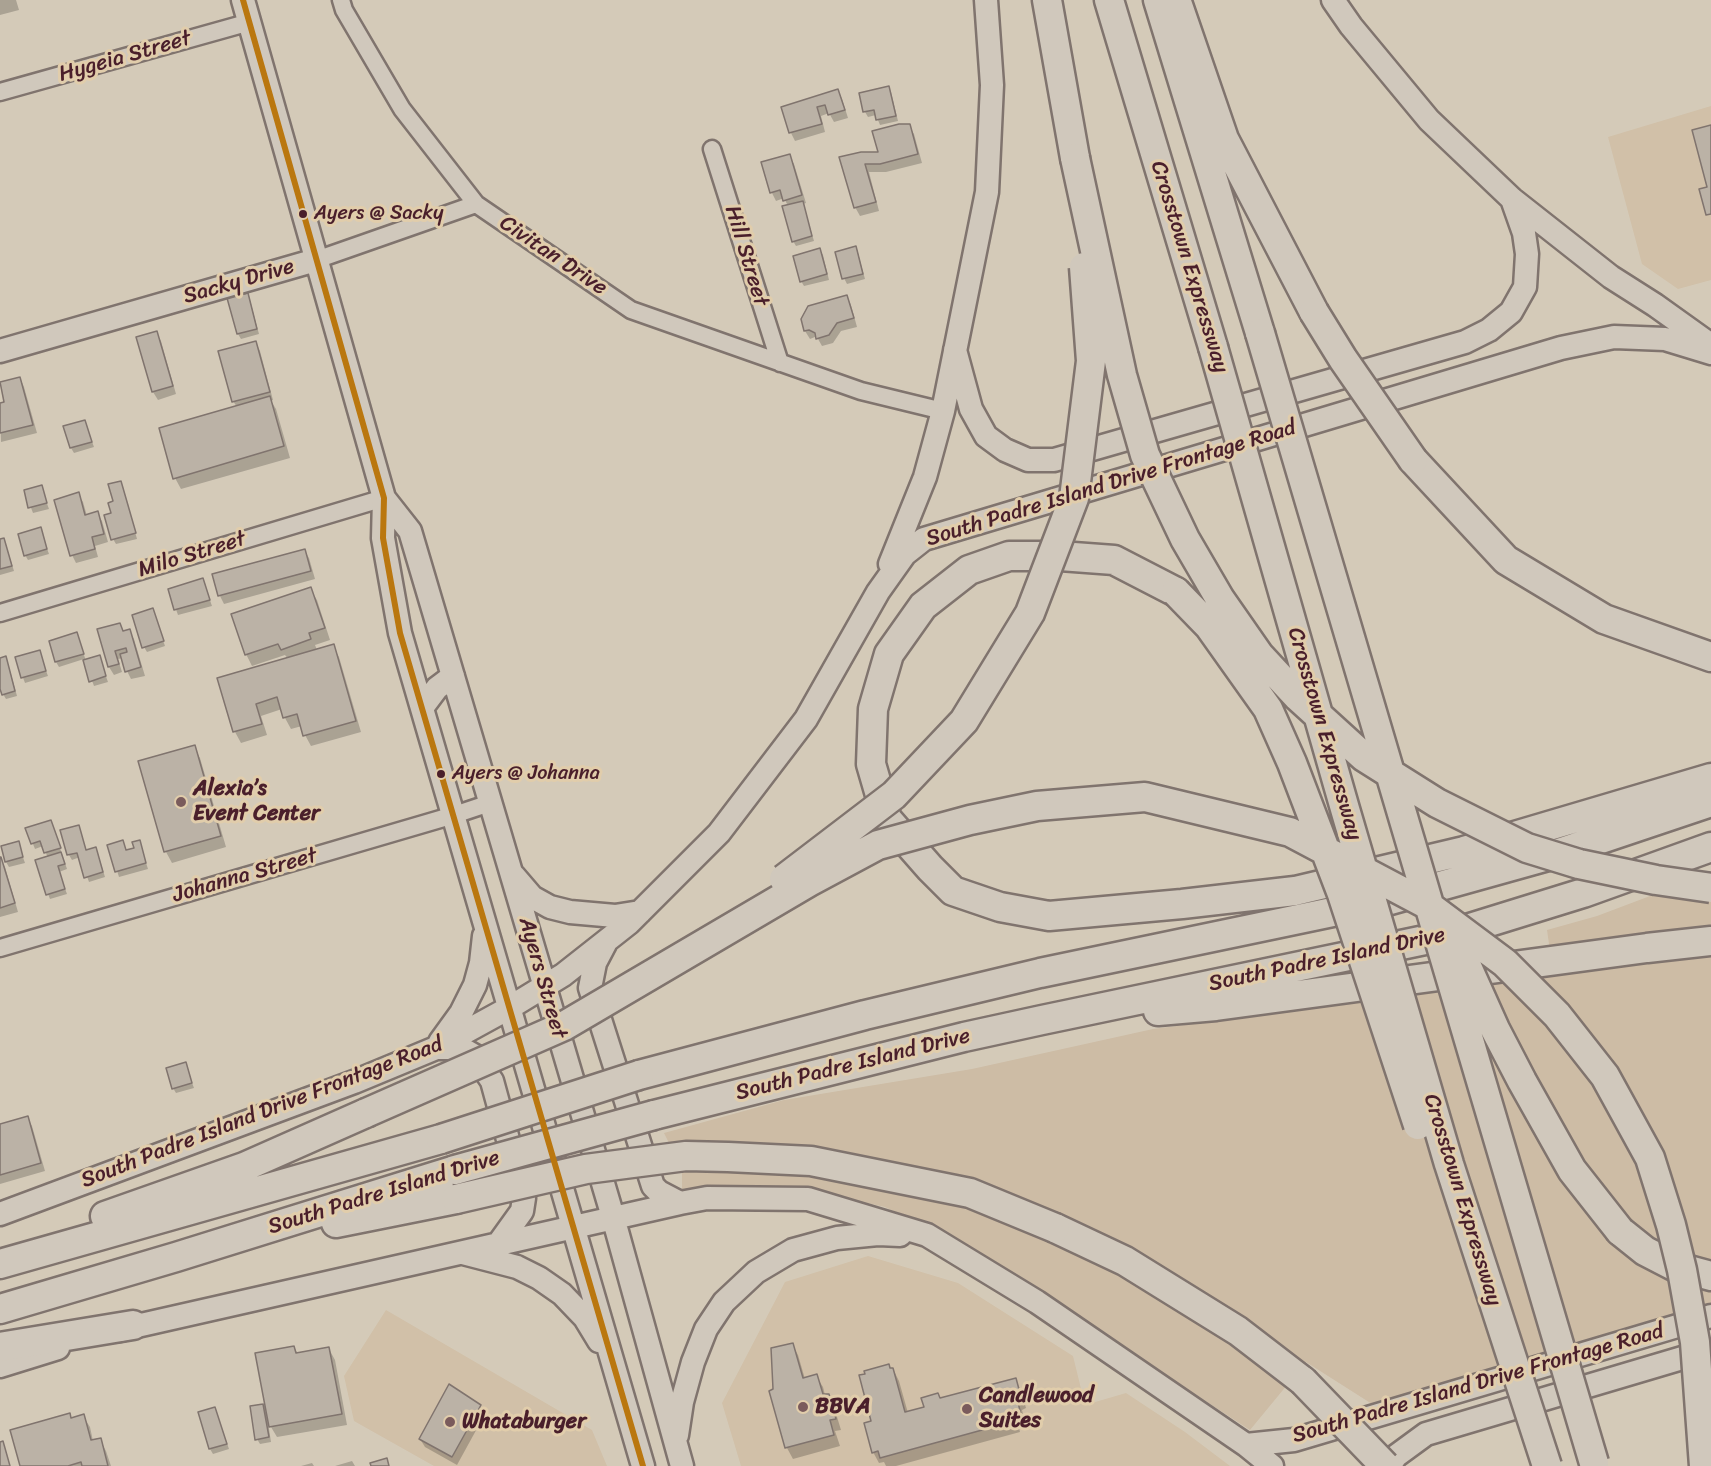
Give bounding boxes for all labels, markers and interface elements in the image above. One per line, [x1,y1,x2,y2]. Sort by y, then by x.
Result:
street label: Hygeia Street [56,26,194,88]
street label: Crosstown Expressway [1144,158,1234,376]
place label: Ayers @ Sacky [314,202,443,226]
street label: Hill Street [718,202,774,310]
marker: Ayers @ Sacky [297,208,309,220]
street label: Civitan Drive [494,210,612,302]
street label: Sacky Drive [180,254,298,310]
street label: South Padre Island Drive Frontage Road [923,415,1299,553]
street label: Milo Street [135,526,249,584]
street label: Crosstown Expressway [1281,625,1367,843]
place label: Ayers @ Johanna [452,762,600,786]
marker: Ayers @ Johanna [435,768,447,780]
place label: Alexia’s Event Center [193,776,320,828]
marker: Alexia’s Event Center [174,795,188,809]
street label: Johanna Street [170,843,320,909]
street label: Ayers Street [512,914,572,1042]
street label: South Padre Island Drive [1206,922,1448,998]
street label: South Padre Island Drive [733,1023,973,1107]
street label: South Padre Island Drive Frontage Road [77,1032,447,1194]
street label: Crosstown Expressway [1417,1091,1507,1309]
street label: South Padre Island Drive [265,1145,503,1241]
street label: South Padre Island Drive Frontage Road [1289,1318,1667,1450]
place label: Candlewood Suites [979,1383,1094,1434]
place label: BBVA [815,1394,870,1420]
marker: BBVA [796,1400,810,1414]
marker: Candlewood Suites [960,1402,974,1416]
place label: Whataburger [462,1409,586,1435]
marker: Whataburger [443,1415,457,1429]

